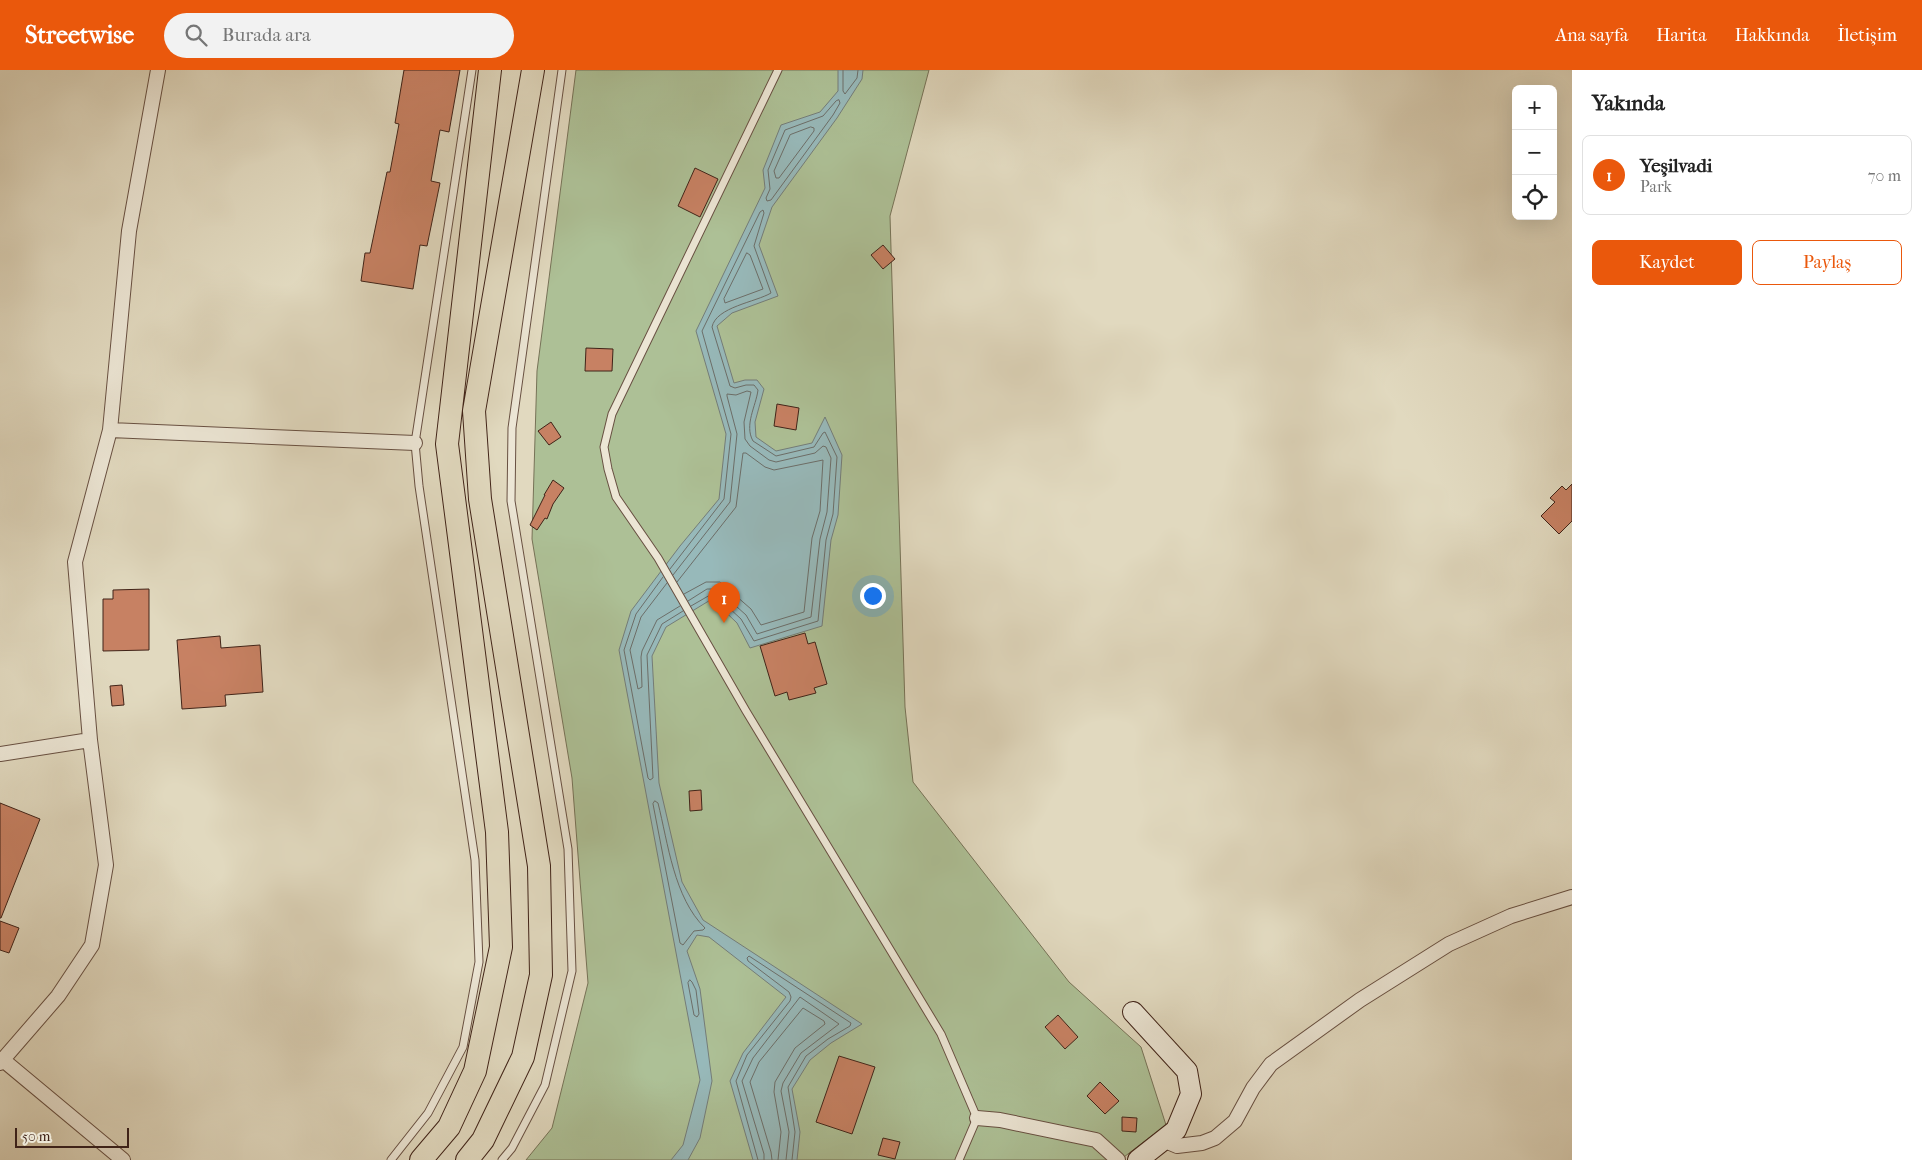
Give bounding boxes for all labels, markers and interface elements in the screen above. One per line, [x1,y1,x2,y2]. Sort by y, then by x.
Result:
search box [164,13,514,58]
text: Streetwise [25,21,134,49]
icon: search [182,21,210,49]
text: Burada ara [222,24,311,46]
text: Ana sayfa [1555,25,1628,46]
text: Harita [1656,25,1707,46]
text: Hakkında [1735,25,1810,46]
text: İletişim [1838,25,1897,46]
map controls [1512,85,1557,220]
button: + [1512,85,1557,130]
text: Yakında [1592,91,1665,115]
button: − [1512,130,1557,175]
text: Yeşilvadi [1640,155,1712,177]
text: 1 [1606,166,1612,185]
text: 70 m [1868,166,1901,185]
button: locate [1512,175,1557,220]
text: Park [1640,177,1672,196]
button: Kaydet [1592,240,1742,285]
button: Paylaş [1752,240,1902,285]
pin: 1 [708,582,740,623]
your location [860,583,886,609]
scale bar [15,1125,129,1148]
text: 50 m [22,1128,50,1145]

